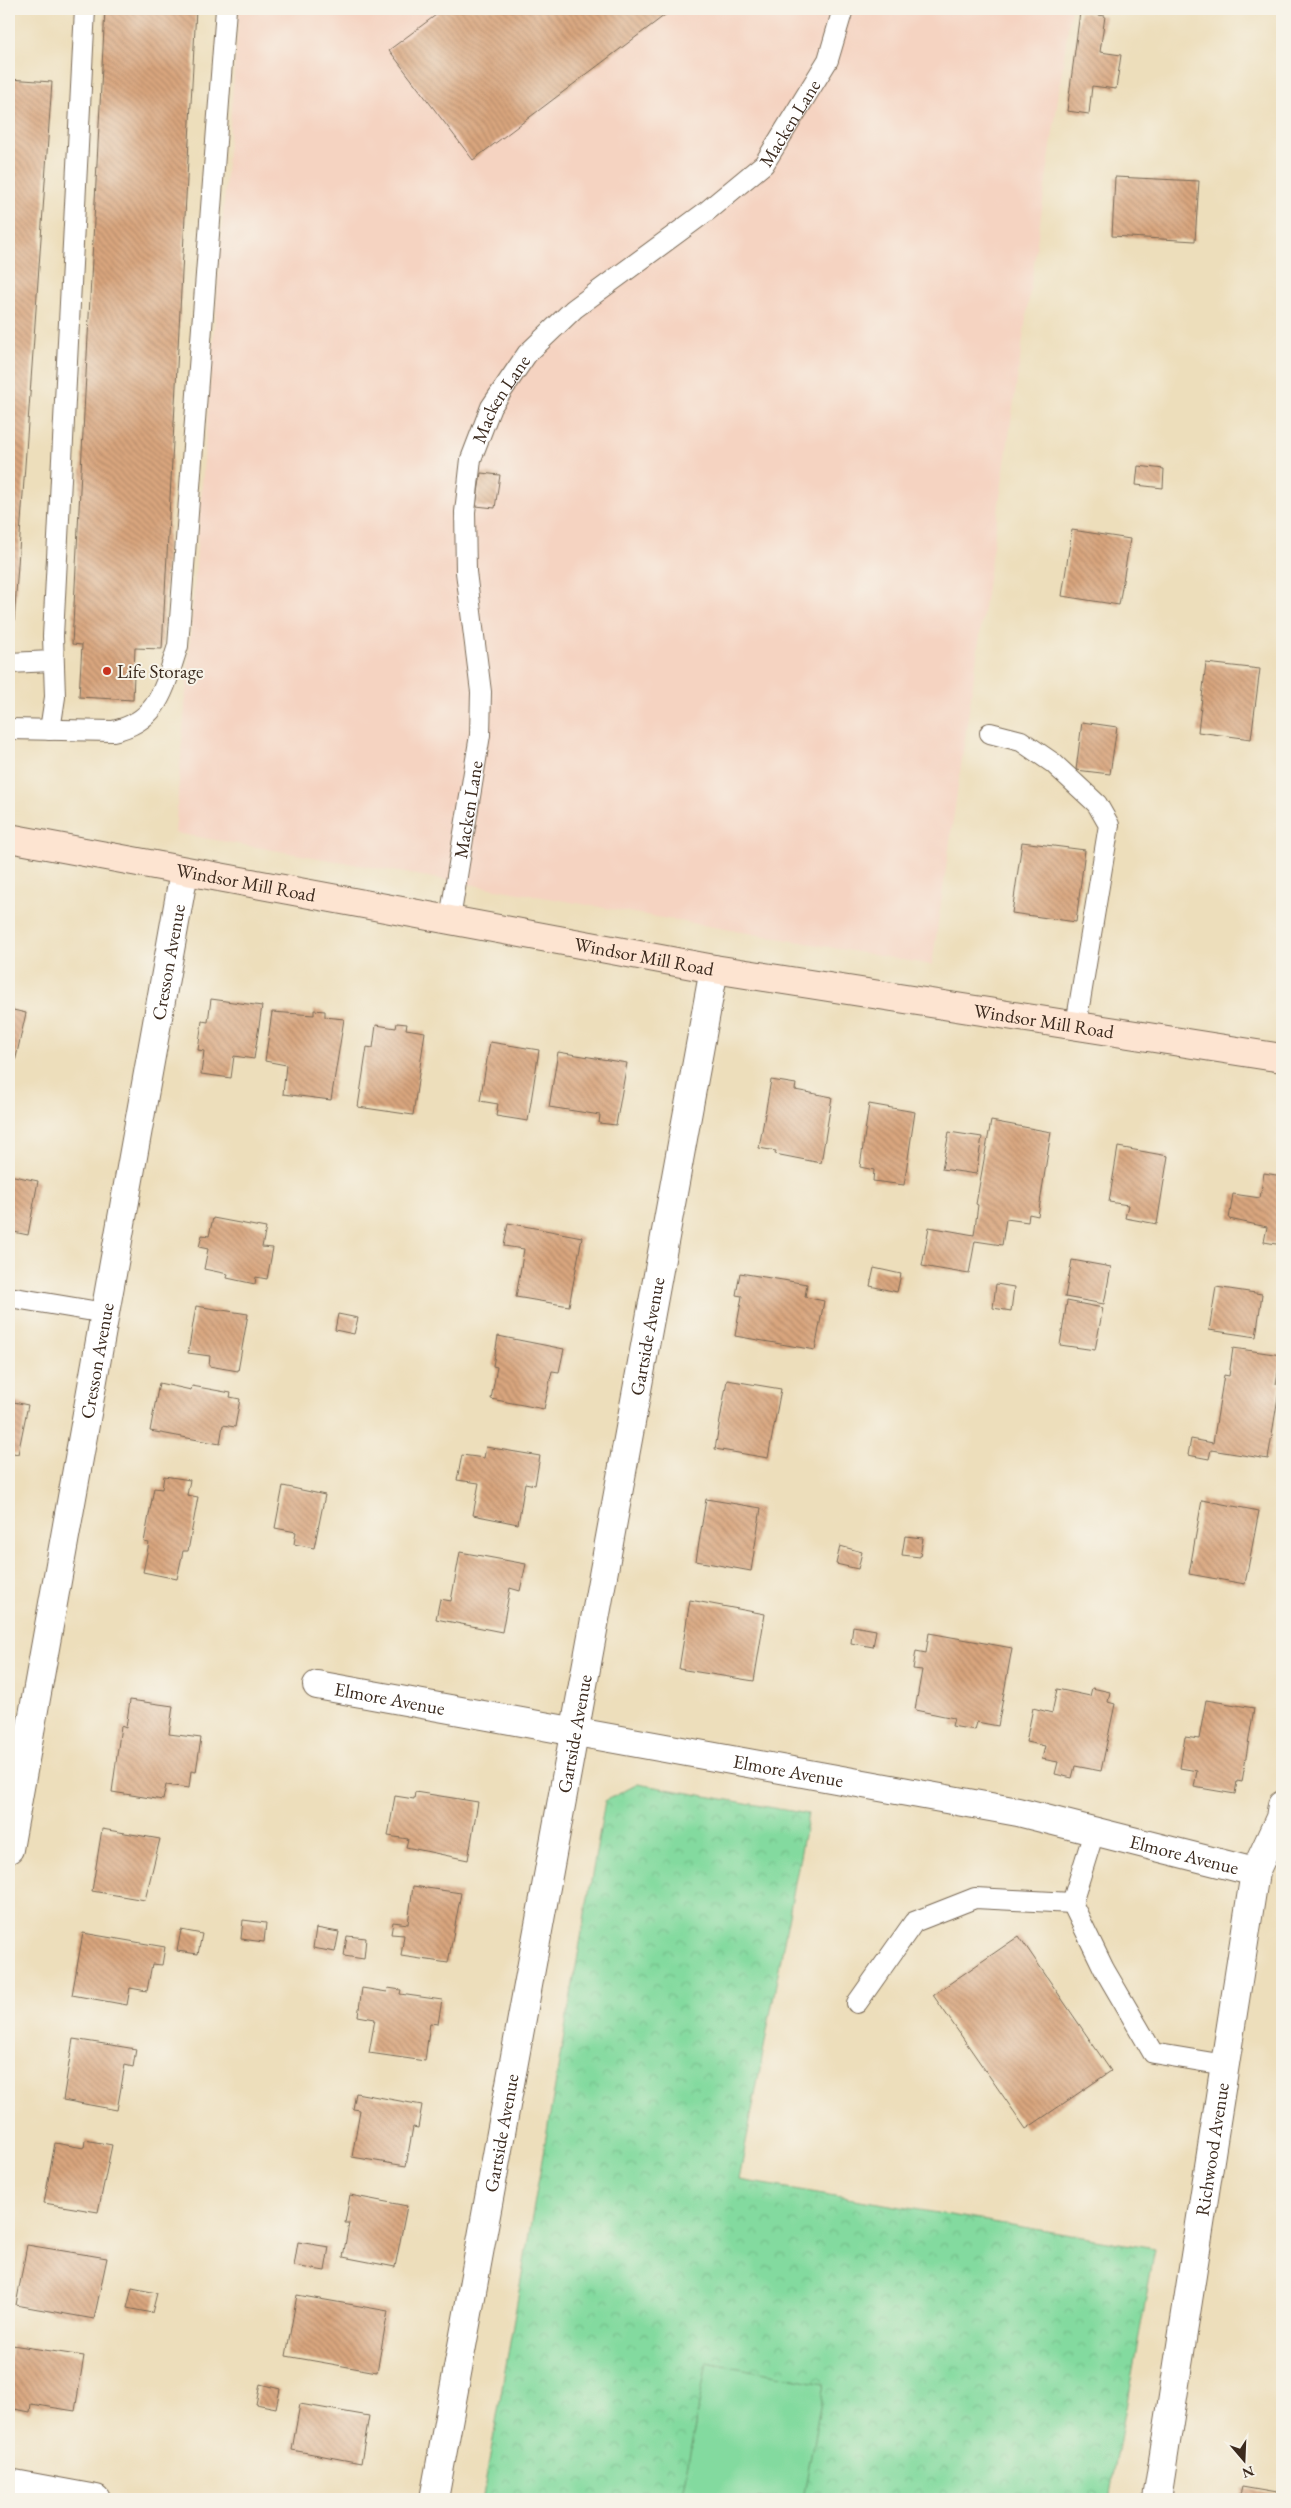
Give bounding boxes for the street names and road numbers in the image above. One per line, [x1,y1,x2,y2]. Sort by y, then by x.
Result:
street label: Macken Lane [753,74,826,171]
street label: Macken Lane [466,350,535,447]
street label: Macken Lane [448,759,488,860]
street label: Windsor Mill Road [174,857,318,907]
street label: Cresson Avenue [145,902,191,1022]
street label: Windsor Mill Road [572,931,716,981]
street label: Windsor Mill Road [972,997,1116,1044]
street label: Gartside Avenue [624,1275,670,1398]
street label: Cresson Avenue [74,1301,119,1421]
street label: Gartside Avenue [551,1672,597,1795]
street label: Elmore Avenue [333,1676,447,1720]
street label: Elmore Avenue [731,1748,845,1793]
street label: Elmore Avenue [1127,1828,1242,1880]
street label: Gartside Avenue [478,2072,524,2194]
street label: Richwood Avenue [1189,2081,1234,2218]

